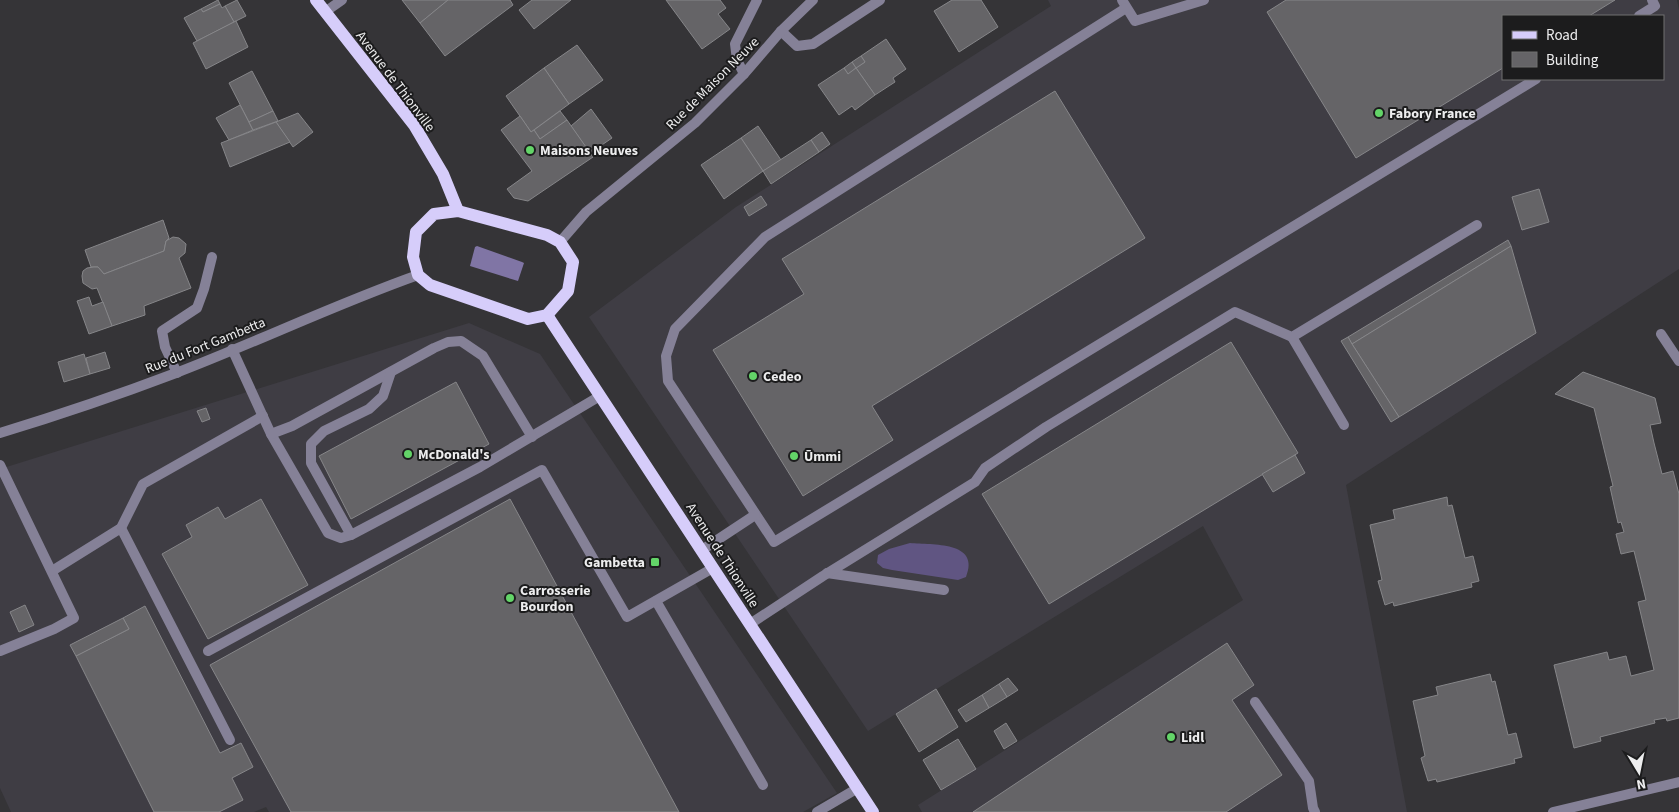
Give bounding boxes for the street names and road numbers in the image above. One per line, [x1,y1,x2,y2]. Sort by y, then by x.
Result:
street label: Avenue de Thionville [351,27,440,136]
street label: Rue de Maison Neuve [662,33,764,135]
street label: Rue du Fort Gambetta [142,313,268,379]
street label: Avenue de Thionville [681,499,764,612]

